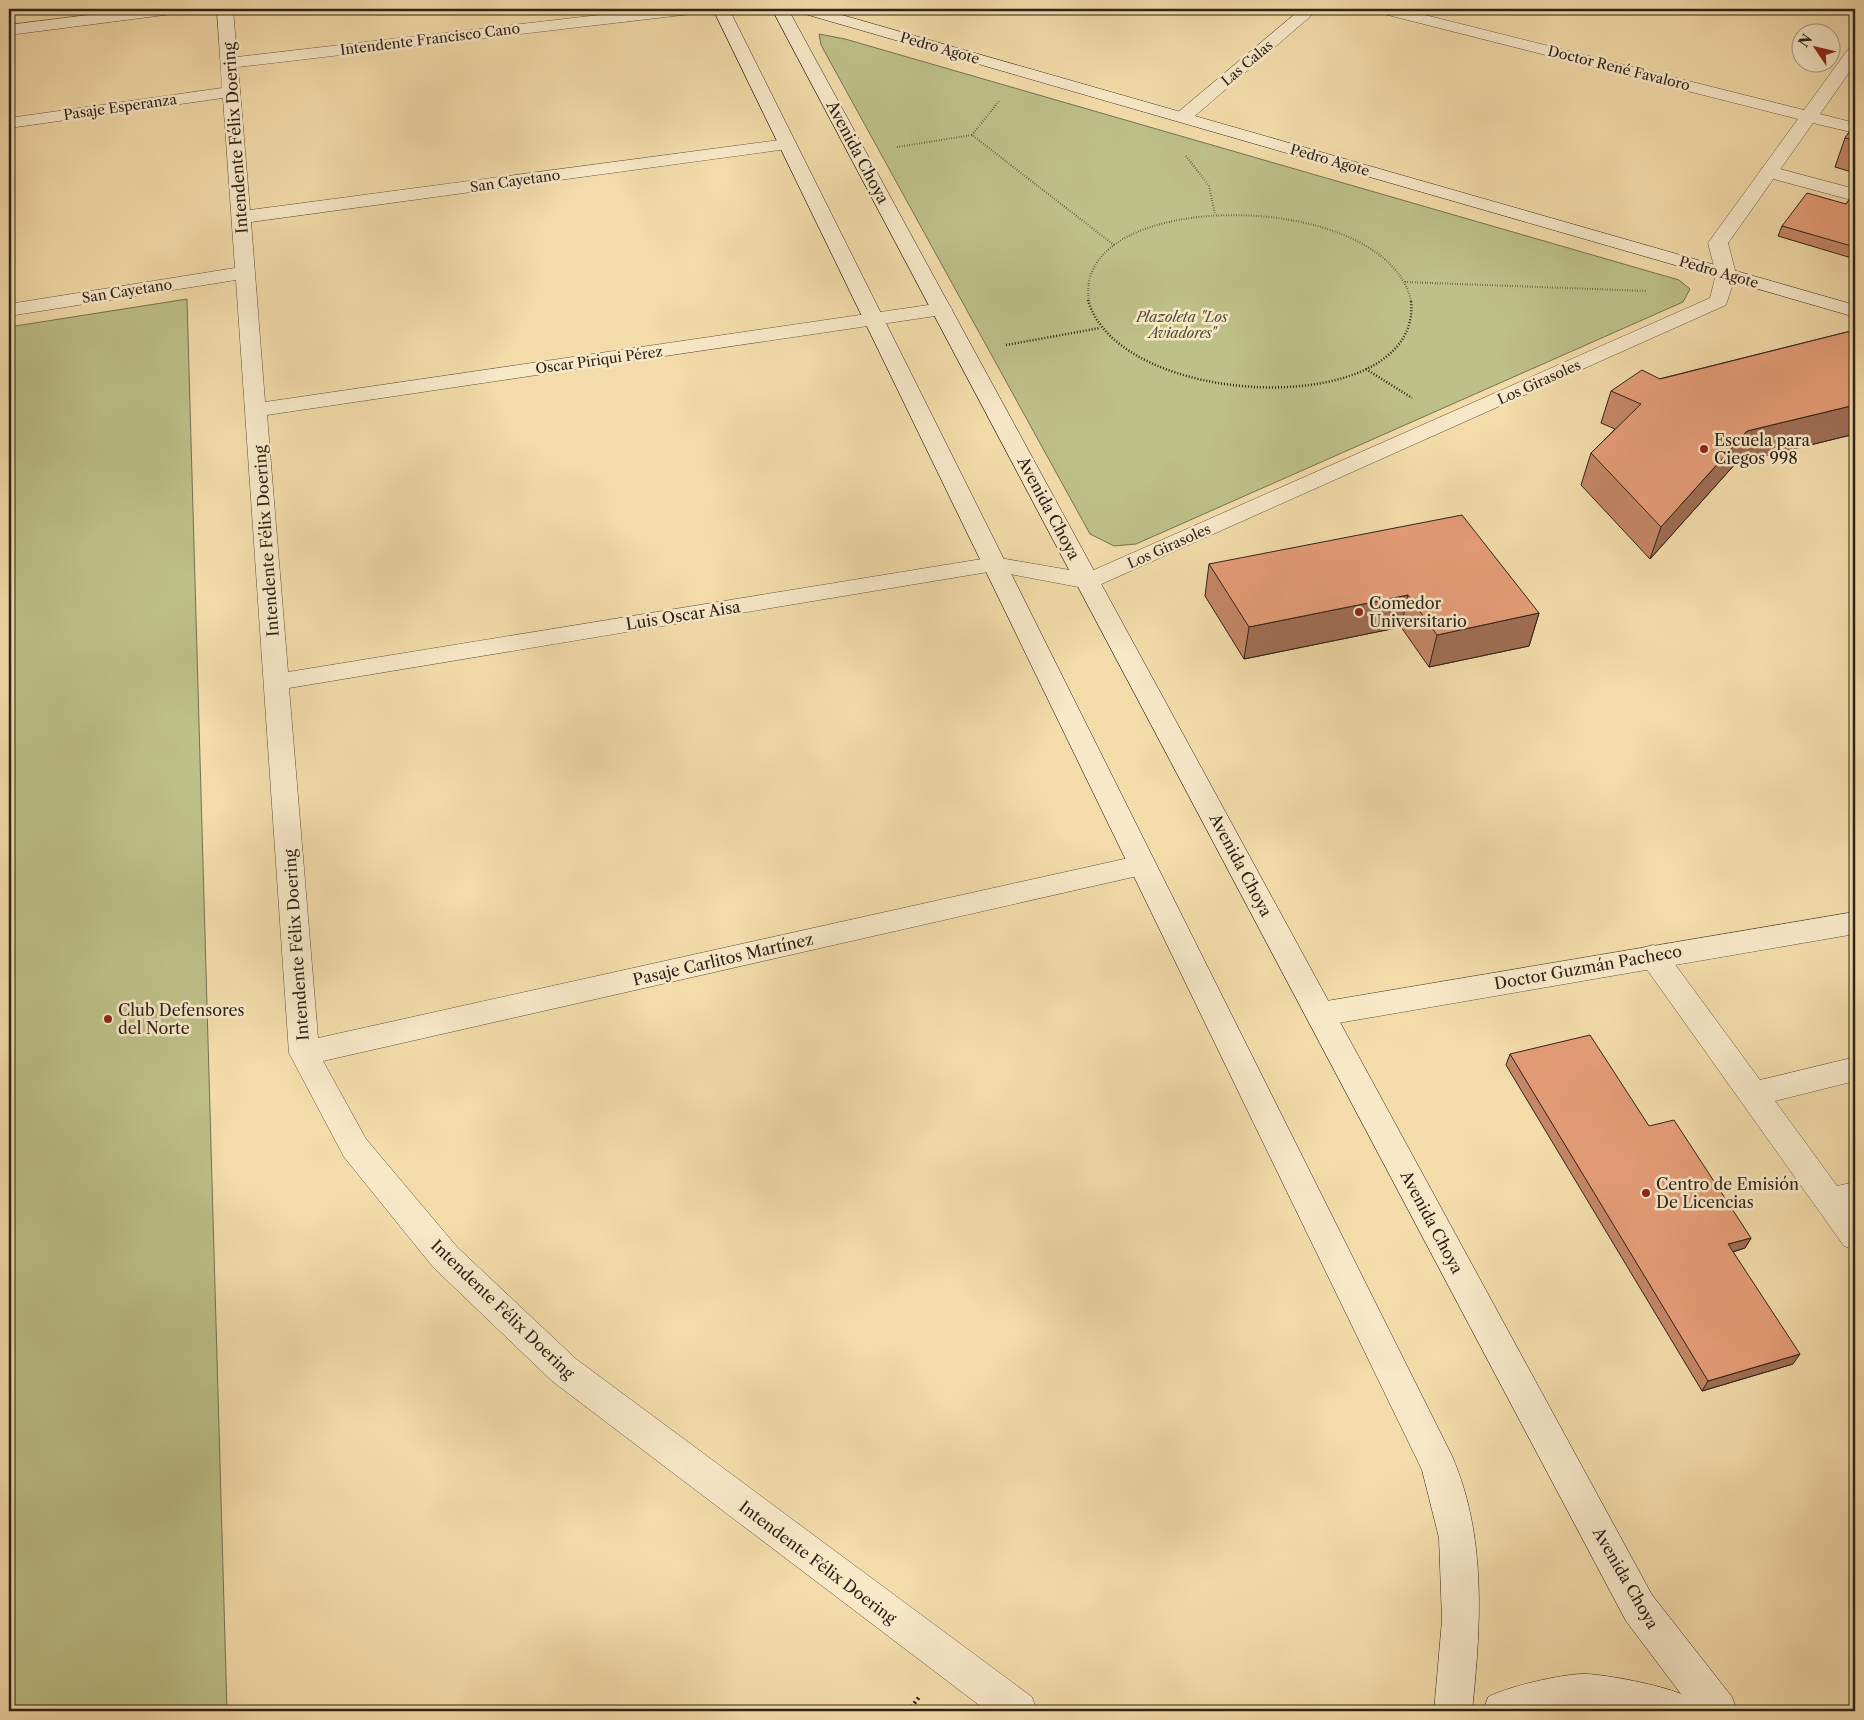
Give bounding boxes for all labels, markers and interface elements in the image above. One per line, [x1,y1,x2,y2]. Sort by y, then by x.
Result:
street label: Intendente Francisco Cano [339,19,521,59]
north arrow [1792,22,1842,72]
street label: Pedro Agote [898,28,982,68]
text: N [1794,30,1816,51]
street label: Las Calas [1217,36,1277,90]
street label: Intendente Félix Doering [218,41,252,234]
street label: Doctor René Favaloro [1546,42,1692,94]
street label: Pasaje Esperanza [62,90,178,124]
street label: Avenida Choya [822,96,894,207]
street label: Pedro Agote [1288,140,1372,180]
street label: San Cayetano [469,166,561,196]
street label: Pedro Agote [1677,252,1761,292]
street label: San Cayetano [81,275,173,307]
park label: Plazoleta "Los Aviadores" [1135,308,1229,342]
street label: Oscar Piriqui Pérez [534,342,664,378]
street label: Los Girasoles [1495,356,1583,408]
place label: Escuela para Ciegos 998 [1714,430,1810,468]
marker: Escuela para Ciegos 998 [1698,443,1710,455]
street label: Intendente Félix Doering [249,444,283,637]
street label: Avenida Choya [1013,452,1085,563]
street label: Los Girasoles [1125,520,1213,572]
place label: Comedor Universitario [1369,593,1467,631]
street label: Luis Oscar Aisa [624,596,742,634]
marker: Comedor Universitario [1353,606,1365,618]
street label: Avenida Choya [1205,809,1277,920]
street label: Intendente Félix Doering [279,848,313,1041]
street label: Pasaje Carlitos Martínez [631,928,815,990]
street label: Doctor Guzmán Pacheco [1493,941,1684,993]
place label: Club Defensores del Norte [118,1000,245,1038]
marker: Club Defensores del Norte [102,1013,114,1025]
street label: Avenida Choya [1396,1166,1468,1277]
place label: Centro de Emisión De Licencias [1656,1174,1799,1212]
marker: Centro de Emisión De Licencias [1640,1187,1652,1199]
street label: Intendente Félix Doering [427,1235,579,1383]
street label: Intendente Félix Doering [735,1496,901,1628]
street label: Avenida Choya [1588,1523,1663,1633]

